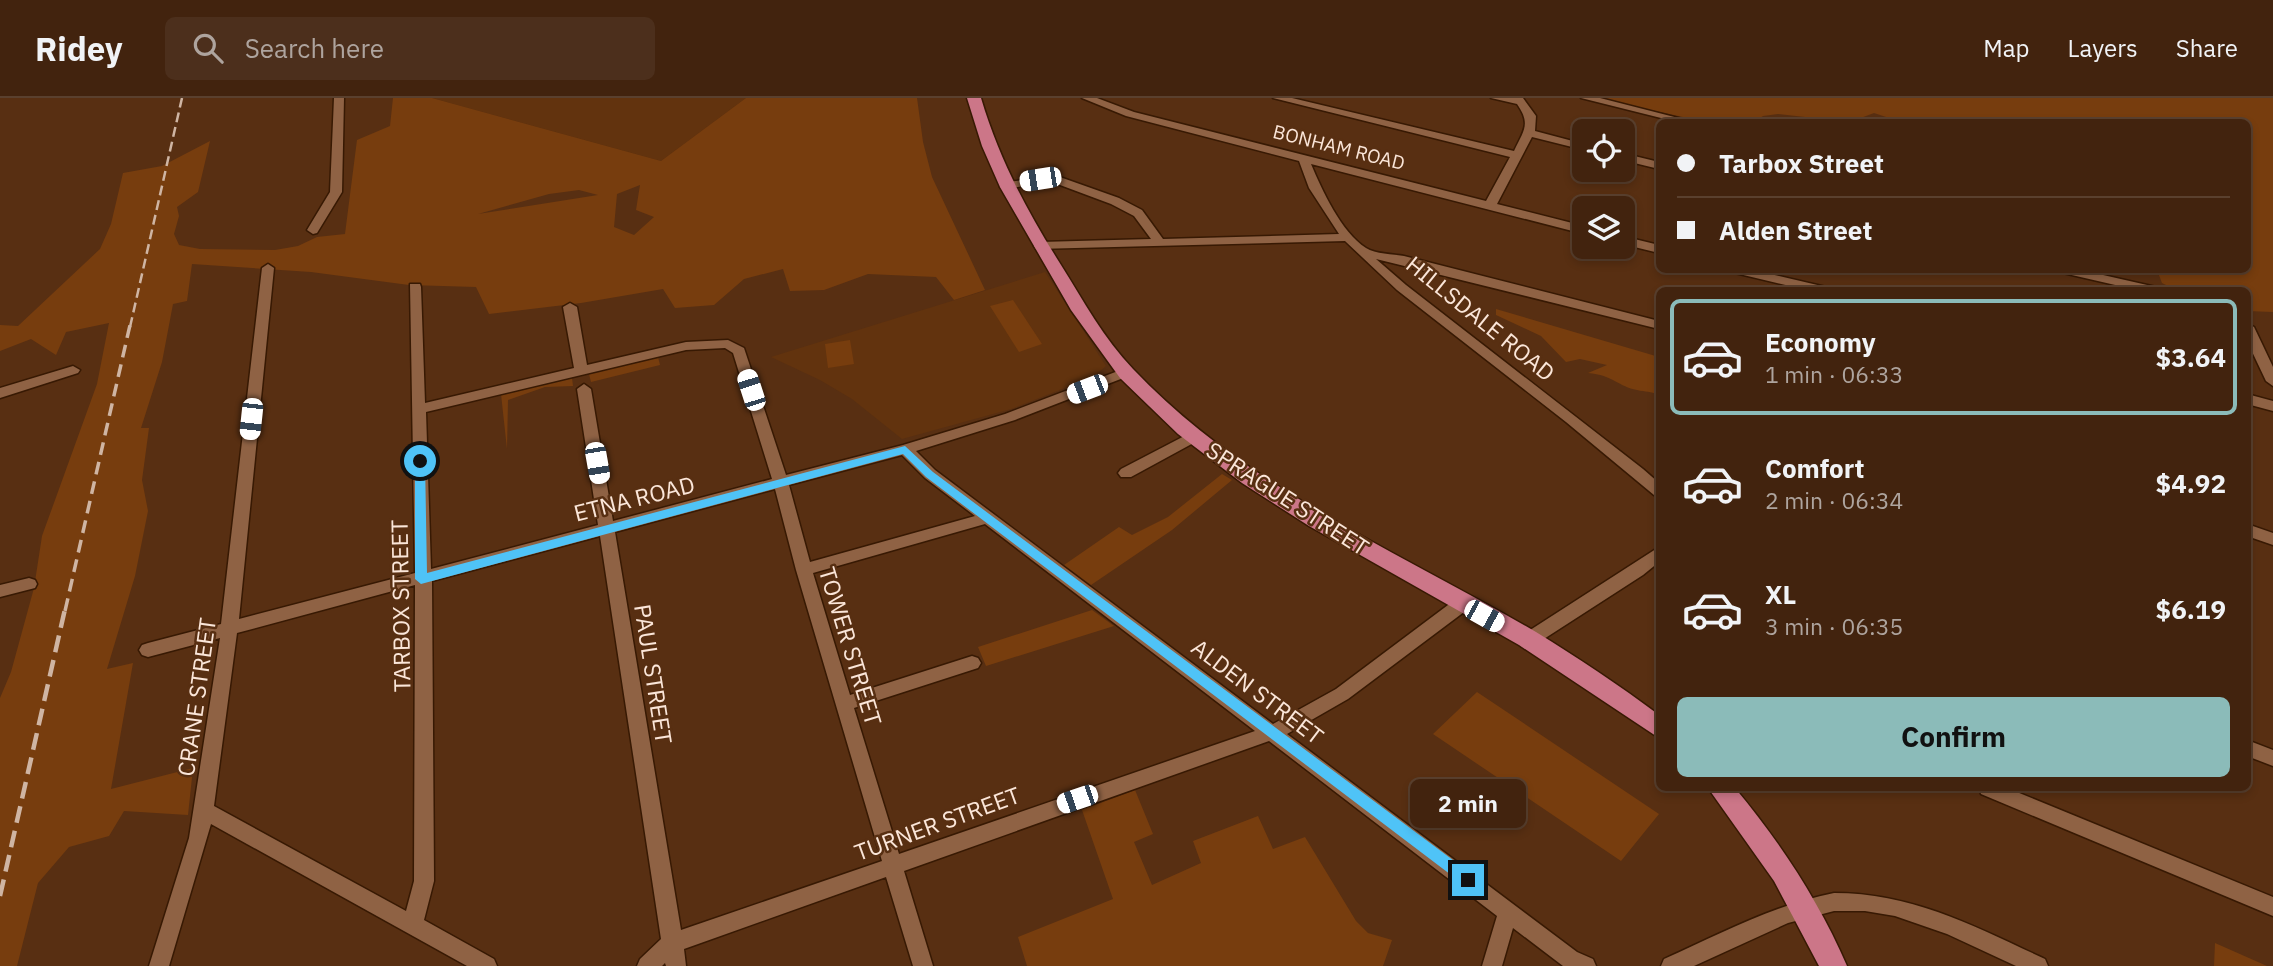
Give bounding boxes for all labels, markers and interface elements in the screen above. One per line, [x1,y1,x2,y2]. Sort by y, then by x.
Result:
search box [165,17,655,80]
text: Ridey [35,27,123,70]
icon: search [189,29,227,67]
text: Search here [245,31,384,65]
text: Map [1983,32,2030,64]
text: Layers [2068,32,2138,64]
text: Share [2176,32,2238,64]
street label: BONHAM ROAD [1271,119,1407,175]
map controls [1572,119,1635,259]
button: locate [1572,119,1635,182]
text: Tarbox Street [1719,146,1884,180]
car [1018,165,1063,193]
button: layers [1572,196,1635,259]
text: Alden Street [1719,213,1872,247]
street label: HILLSDALE ROAD [1401,249,1561,387]
text: Economy [1765,325,1876,359]
icon: car [1681,326,1744,389]
text: $3.64 [2156,340,2226,374]
text: 1 min · 06:33 [1765,359,1903,389]
car [735,367,768,413]
car [1064,372,1111,406]
car [239,397,264,441]
street label: SPRAGUE STREET [1201,434,1375,562]
car [584,440,611,486]
route start [404,445,436,477]
text: Comfort [1765,451,1864,485]
icon: car [1681,452,1744,515]
text: $4.92 [2156,466,2226,500]
street label: ETNA ROAD [570,468,698,528]
text: 2 min · 06:34 [1765,485,1903,515]
street label: TARBOX STREET [383,519,417,693]
street label: TOWER STREET [813,563,889,729]
text: XL [1765,577,1796,611]
icon: car [1681,578,1744,641]
text: $6.19 [2156,592,2226,626]
car [1461,597,1508,635]
street label: PAUL STREET [628,602,680,746]
text: 3 min · 06:35 [1765,611,1903,641]
street label: CRANE STREET [170,616,222,778]
street label: ALDEN STREET [1186,632,1330,750]
button: Confirm [1677,697,2230,777]
callout: 2 min [1410,778,1526,828]
street label: TURNER STREET [850,779,1024,867]
car [1054,782,1101,816]
text: 2 min [1438,788,1498,818]
route end [1452,864,1484,896]

